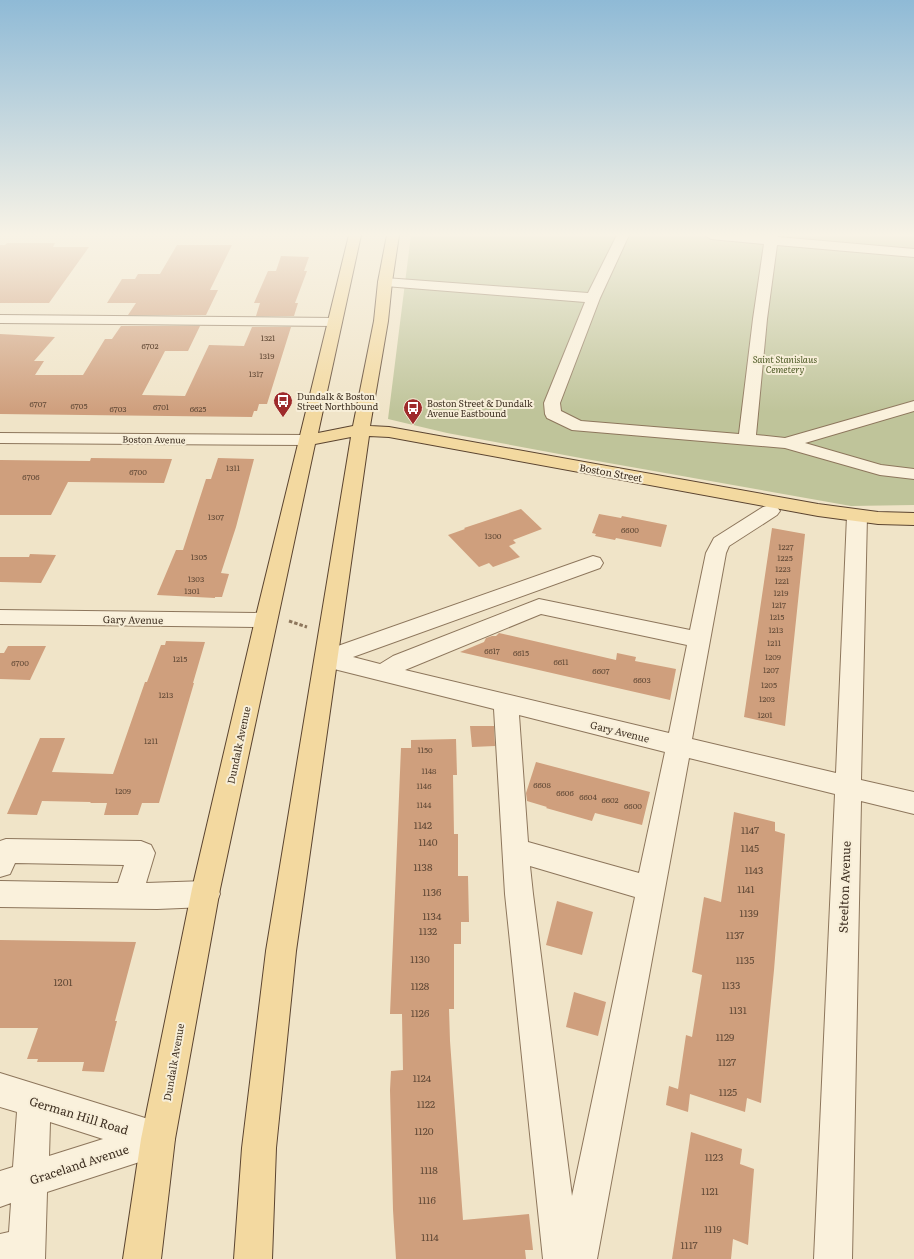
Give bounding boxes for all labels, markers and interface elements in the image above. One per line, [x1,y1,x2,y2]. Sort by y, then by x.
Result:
house number: 1321 [261,332,276,343]
house number: 6702 [142,340,158,351]
house number: 1319 [259,350,275,361]
park label: Saint Stanislaus Cemetery [753,352,817,376]
house number: 1317 [249,368,263,379]
place label: Dundalk & Boston Street Northbound [297,389,379,413]
bus stop icon: Dundalk & Boston Street Northbound [272,390,294,418]
place label: Boston Street & Dundalk Avenue Eastbound [427,396,533,420]
bus stop icon: Boston Street & Dundalk Avenue Eastbound [402,397,424,425]
house number: 6707 [29,398,47,409]
house number: 6705 [70,400,88,411]
house number: 6701 [153,401,170,412]
house number: 6703 [109,403,127,414]
house number: 6625 [190,403,206,414]
street label: Boston Avenue [122,431,186,447]
street label: Boston Street [578,459,644,485]
house number: 1311 [226,462,241,473]
house number: 6700 [129,466,147,477]
house number: 6706 [22,471,40,482]
house number: 1307 [208,511,224,522]
house number: 6600 [621,524,639,535]
house number: 1300 [485,530,502,541]
house number: 1227 [778,541,794,552]
house number: 1305 [191,551,207,562]
house number: 1225 [777,552,793,563]
house number: 1223 [775,563,791,574]
house number: 1303 [188,573,204,584]
house number: 1221 [775,575,790,586]
house number: 1301 [184,585,200,596]
house number: 1219 [774,587,788,598]
house number: 1217 [772,599,786,610]
street label: Gary Avenue [103,611,163,627]
house number: 1215 [770,611,784,622]
house number: 1213 [769,624,783,635]
house number: 1211 [767,637,782,648]
house number: 6617 [484,645,500,656]
house number: 6615 [513,647,529,658]
house number: 1209 [765,651,781,662]
house number: 1215 [173,653,187,664]
house number: 6611 [553,656,569,667]
house number: 6700 [11,657,29,668]
house number: 1207 [763,664,779,675]
house number: 6607 [592,665,610,676]
house number: 6603 [633,674,651,685]
house number: 1205 [761,679,777,690]
house number: 1213 [159,689,173,700]
house number: 1203 [759,693,775,704]
street label: Dundalk Avenue [222,705,254,785]
house number: 1201 [757,709,773,720]
street label: Gary Avenue [589,716,651,746]
house number: 1211 [144,735,159,746]
house number: 1150 [417,744,433,755]
house number: 1148 [421,765,437,776]
house number: 6608 [533,779,551,790]
house number: 1146 [417,780,432,791]
house number: 1209 [115,785,131,796]
house number: 6606 [556,787,574,798]
house number: 6604 [579,791,597,802]
house number: 6602 [601,794,619,805]
house number: 1144 [416,799,432,810]
house number: 6600 [624,800,642,811]
house number: 1142 [414,817,432,832]
house number: 1147 [741,822,759,837]
house number: 1140 [418,834,438,849]
house number: 1145 [741,840,759,855]
street label: Steelton Avenue [833,841,855,933]
house number: 1138 [413,859,433,874]
house number: 1143 [745,862,763,877]
house number: 1141 [737,881,755,896]
house number: 1136 [423,884,442,899]
house number: 1139 [740,905,758,920]
house number: 1134 [422,908,442,923]
house number: 1132 [419,923,437,938]
house number: 1137 [726,927,744,942]
house number: 1130 [410,951,430,966]
house number: 1135 [736,952,754,967]
house number: 1201 [54,974,73,989]
house number: 1133 [722,977,740,992]
house number: 1128 [411,978,430,993]
house number: 1131 [729,1002,747,1017]
house number: 1126 [411,1005,430,1020]
street label: Dundalk Avenue [159,1022,187,1102]
house number: 1129 [716,1029,734,1044]
house number: 1127 [718,1054,736,1069]
house number: 1124 [413,1070,432,1085]
house number: 1125 [719,1084,737,1099]
street label: German Hill Road [27,1091,131,1139]
house number: 1122 [417,1096,435,1111]
house number: 1120 [415,1123,434,1138]
street label: Graceland Avenue [27,1139,131,1189]
house number: 1123 [705,1149,723,1164]
house number: 1118 [420,1162,438,1177]
house number: 1121 [701,1183,719,1198]
house number: 1116 [418,1192,436,1207]
house number: 1119 [704,1221,722,1236]
house number: 1114 [421,1229,439,1244]
house number: 1117 [681,1237,697,1252]

